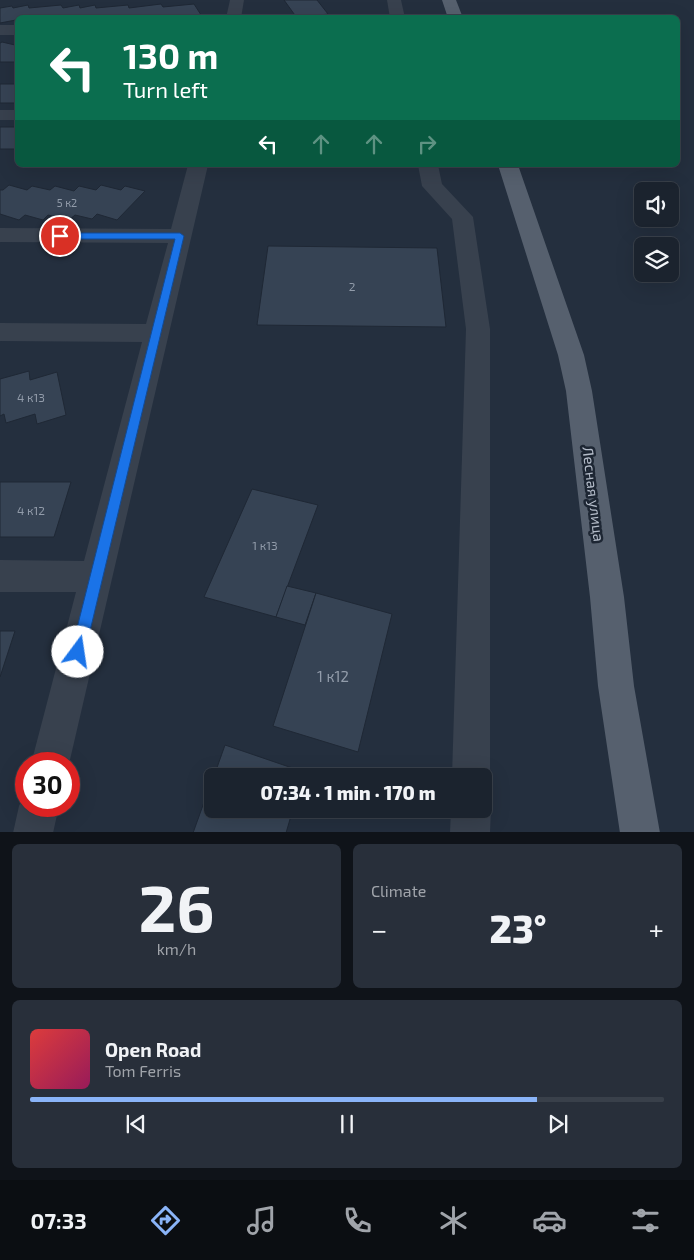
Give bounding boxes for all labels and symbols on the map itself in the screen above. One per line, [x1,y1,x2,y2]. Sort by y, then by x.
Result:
house number: 5 к2 [57,196,77,209]
pin [39,215,81,257]
house number: 2 [349,279,356,293]
house number: 4 к13 [17,390,45,404]
street label: Лесная улица [578,445,609,543]
house number: 4 к12 [17,503,45,517]
house number: 1 к13 [252,538,278,552]
position arrow [51,625,103,677]
house number: 1 к12 [317,667,349,685]
speed limit sign: 30 [15,752,80,817]

